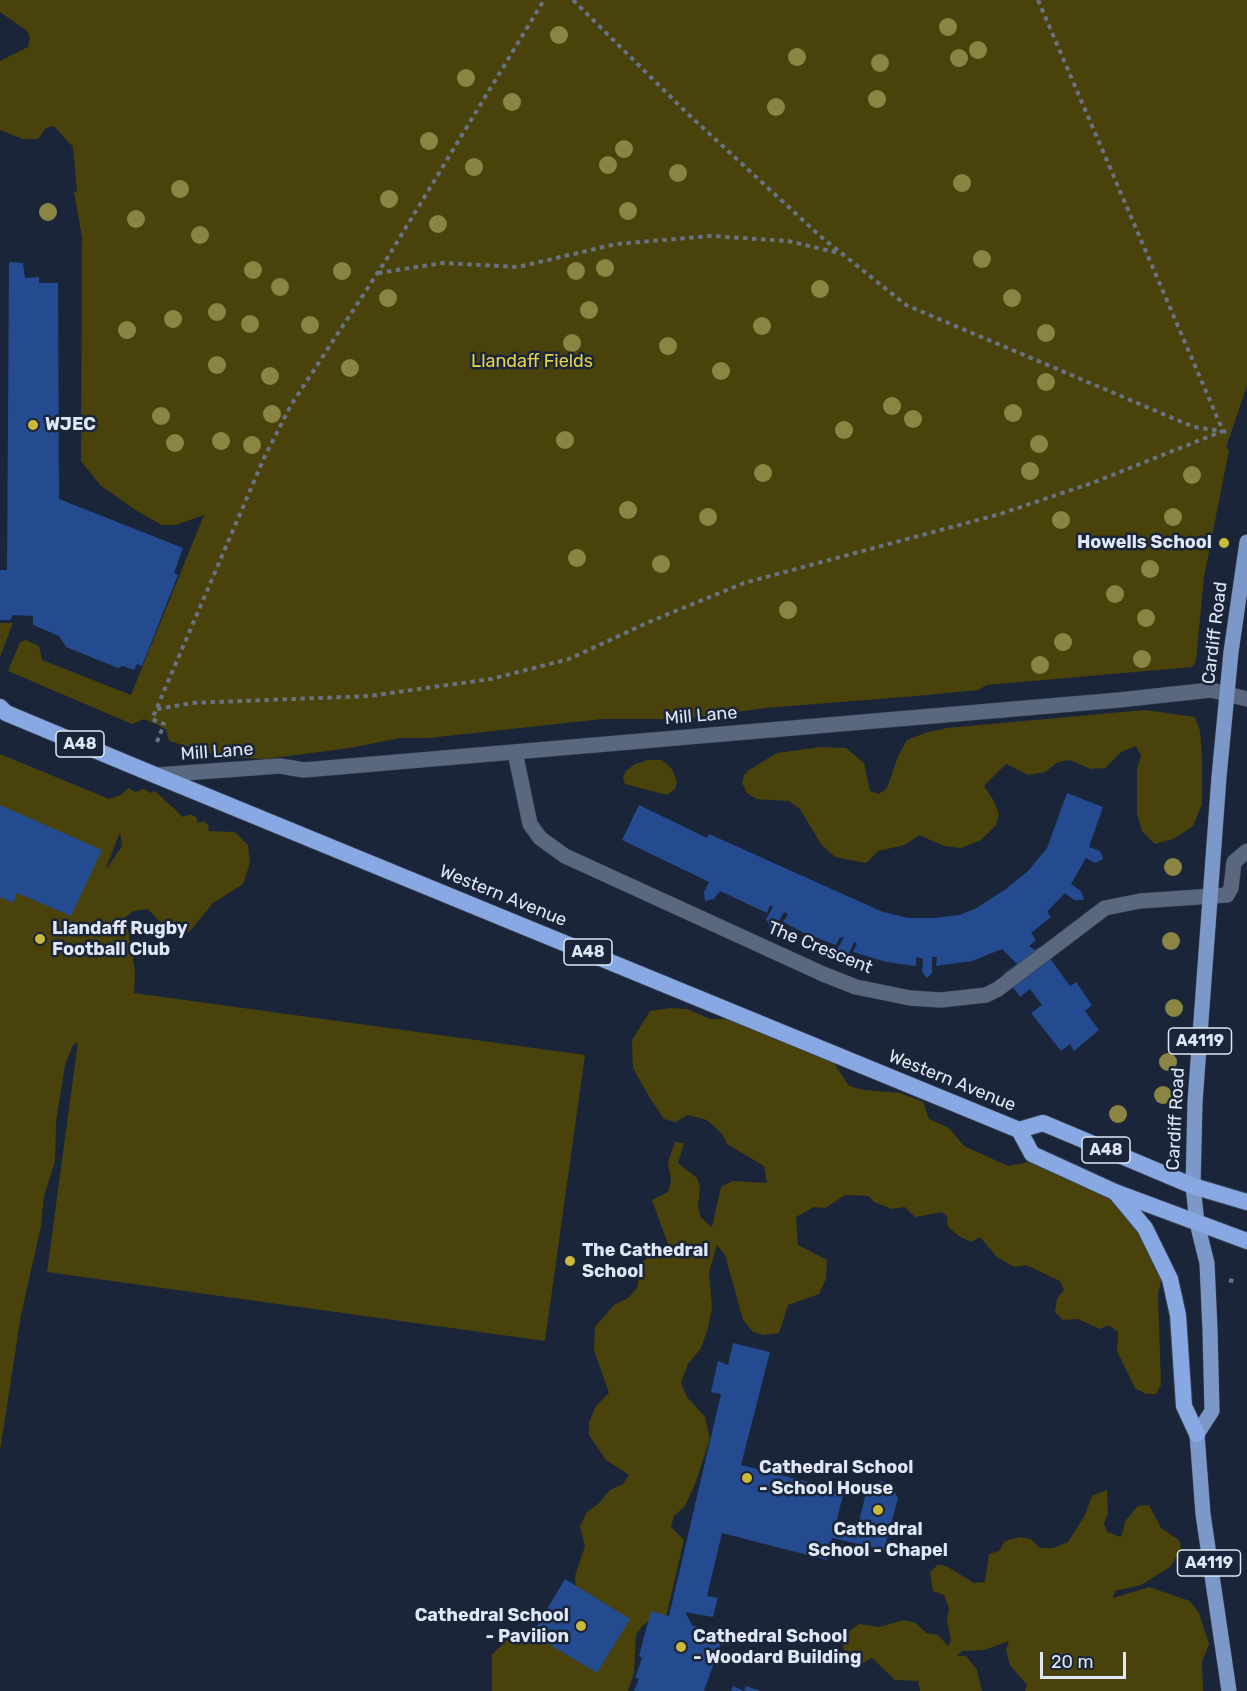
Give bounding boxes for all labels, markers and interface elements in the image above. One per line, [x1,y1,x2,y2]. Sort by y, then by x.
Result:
park label: Llandaff Fields [471,351,593,373]
place label: WJEC [45,414,96,436]
marker: WJEC [26,418,40,432]
place label: Howells School [1077,532,1212,554]
marker: Howells School [1217,536,1231,550]
street label: Cardiff Road [1198,580,1232,686]
street label: Mill Lane [664,702,738,730]
road number: A48 [56,731,104,757]
street label: Mill Lane [180,739,254,765]
street label: Western Avenue [436,861,570,931]
street label: The Crescent [764,917,876,979]
place label: Llandaff Rugby Football Club [52,918,187,960]
marker: Llandaff Rugby Football Club [33,932,47,946]
road number: A48 [564,939,612,965]
road number: A4119 [1168,1028,1232,1054]
street label: Western Avenue [885,1046,1019,1116]
street label: Cardiff Road [1163,1067,1189,1171]
road number: A48 [1082,1137,1130,1163]
place label: The Cathedral School [582,1240,708,1282]
marker: The Cathedral School [563,1254,577,1268]
place label: Cathedral School - School House [759,1457,913,1500]
marker: Cathedral School - School House [740,1471,754,1485]
marker: Cathedral School - Chapel [871,1503,885,1517]
place label: Cathedral School - Chapel [808,1519,948,1562]
road number: A4119 [1178,1550,1240,1576]
place label: Cathedral School - Pavilion [415,1605,569,1648]
marker: Cathedral School - Pavilion [574,1619,588,1633]
place label: Cathedral School - Woodard Building [693,1626,861,1668]
marker: Cathedral School - Woodard Building [674,1640,688,1654]
scale bar [1043,1640,1128,1678]
text: 20 m [1051,1651,1093,1673]

